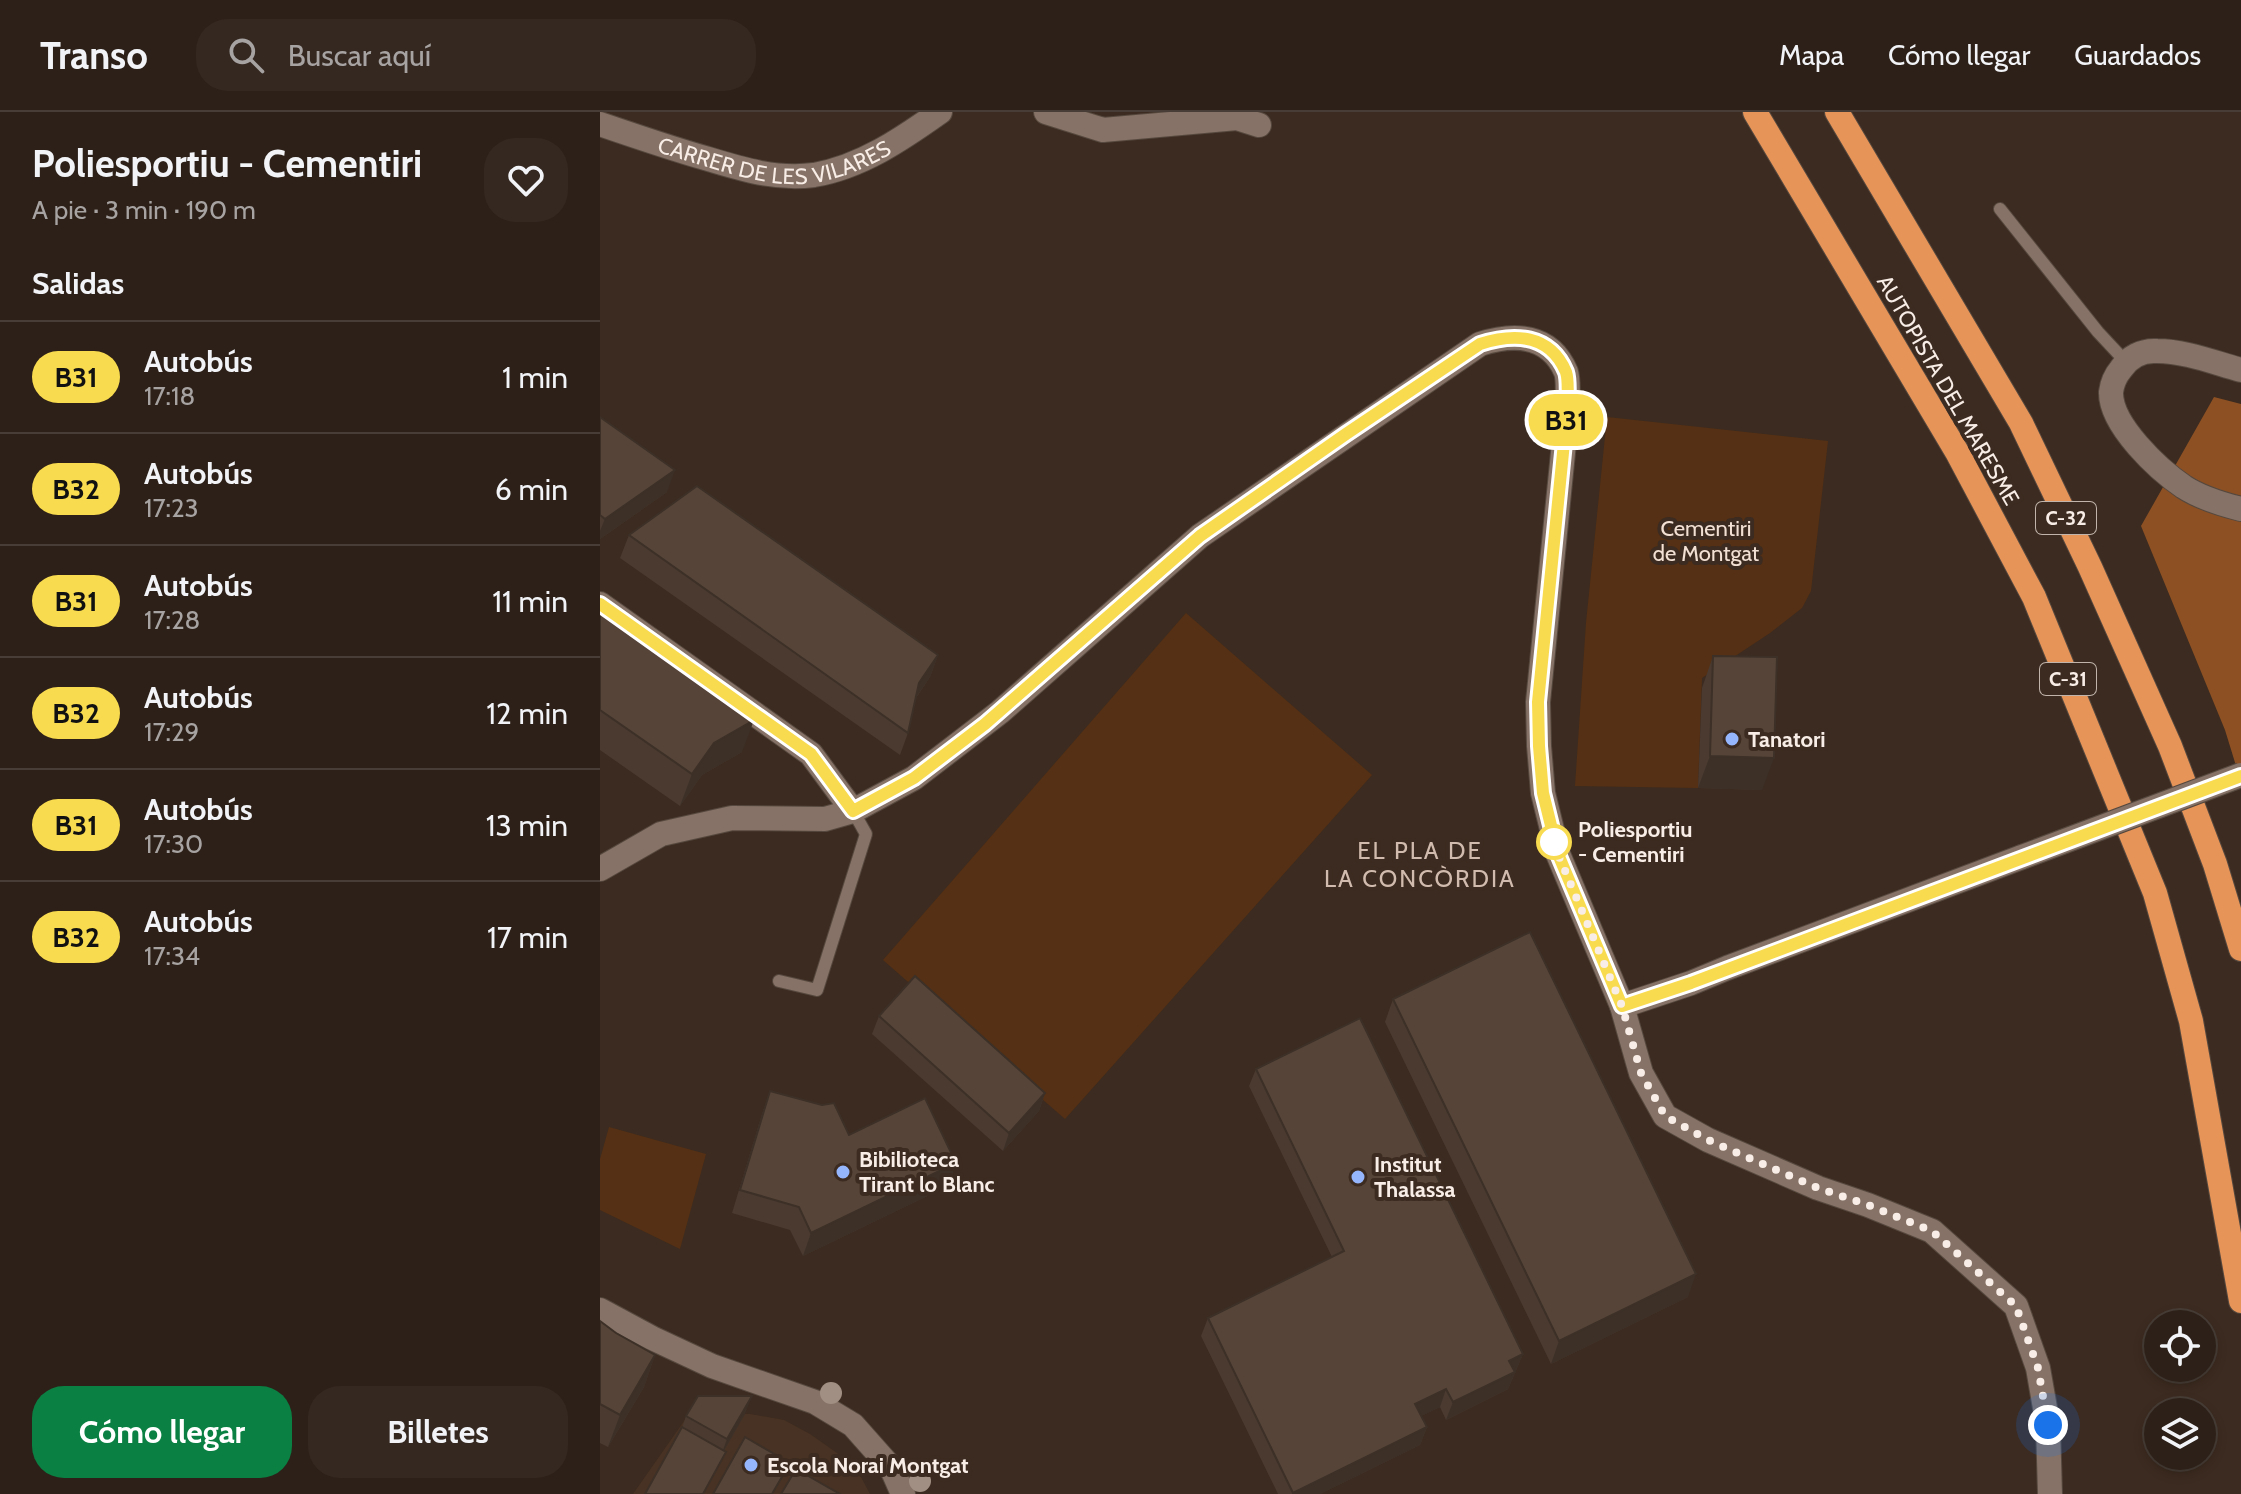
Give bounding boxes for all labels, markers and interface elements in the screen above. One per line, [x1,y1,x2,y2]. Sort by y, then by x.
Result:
search box [196,19,756,91]
text: Transo [40,32,148,79]
icon: search [224,33,268,77]
text: Buscar aquí [288,37,431,74]
text: Mapa [1779,38,1844,72]
text: Cómo llegar [1888,38,2030,72]
text: Guardados [2074,38,2201,72]
street label: CARRER DE LES VILARES [653,128,893,154]
text: CARRER DE LES VILARES [655,131,895,190]
button: heart [484,138,568,222]
text: Poliesportiu - Cementiri [32,140,422,187]
text: A pie · 3 min · 190 m [32,194,256,226]
text: Salidas [32,265,124,302]
street label: AUTOPISTA DEL MARESME [1871,270,2025,510]
text: Autobús [144,343,253,380]
text: 1 min [502,359,568,396]
text: B31 [55,360,97,394]
text: 17:18 [144,380,195,412]
line badge: B31 [1520,394,1612,446]
text: B31 [1545,403,1587,437]
text: Autobús [144,455,253,492]
text: 6 min [495,471,568,508]
text: B32 [52,472,100,506]
text: 17:23 [144,492,199,524]
road number: C-32 [2036,502,2096,534]
park label: Cementiri de Montgat [1653,515,1760,567]
text: Autobús [144,567,253,604]
text: 11 min [492,583,568,620]
text: B31 [55,584,97,618]
text: 17:28 [144,604,200,636]
road number: C-31 [2040,663,2096,695]
text: Autobús [144,679,253,716]
text: 12 min [486,695,568,732]
text: B32 [52,696,100,730]
text: 17:29 [144,716,199,748]
place label: Tanatori [1748,726,1826,753]
marker: Tanatori [1723,730,1741,748]
text: Autobús [144,791,253,828]
text: 13 min [486,807,568,844]
text: B31 [55,808,97,842]
place label: Poliesportiu - Cementiri [1578,816,1692,868]
marker: Poliesportiu - Cementiri [1537,825,1571,859]
text: 17:30 [144,828,203,860]
district label: EL PLA DE LA CONCÒRDIA [1324,836,1516,893]
text: Autobús [144,903,253,940]
text: 17 min [487,919,568,956]
text: B32 [52,920,100,954]
text: 17:34 [144,940,200,972]
place label: Bibilioteca Tirant lo Blanc [859,1146,995,1198]
place label: Institut Thalassa [1374,1151,1456,1203]
marker: Bibilioteca Tirant lo Blanc [834,1163,852,1181]
marker: Institut Thalassa [1349,1168,1367,1186]
map controls [2144,1310,2216,1470]
button: locate [2144,1310,2216,1382]
button: Cómo llegar [32,1386,292,1478]
button: Billetes [308,1386,568,1478]
button: layers [2144,1398,2216,1470]
your location [2028,1405,2068,1445]
place label: Escola Norai Montgat [767,1452,969,1479]
marker: Escola Norai Montgat [742,1456,760,1474]

